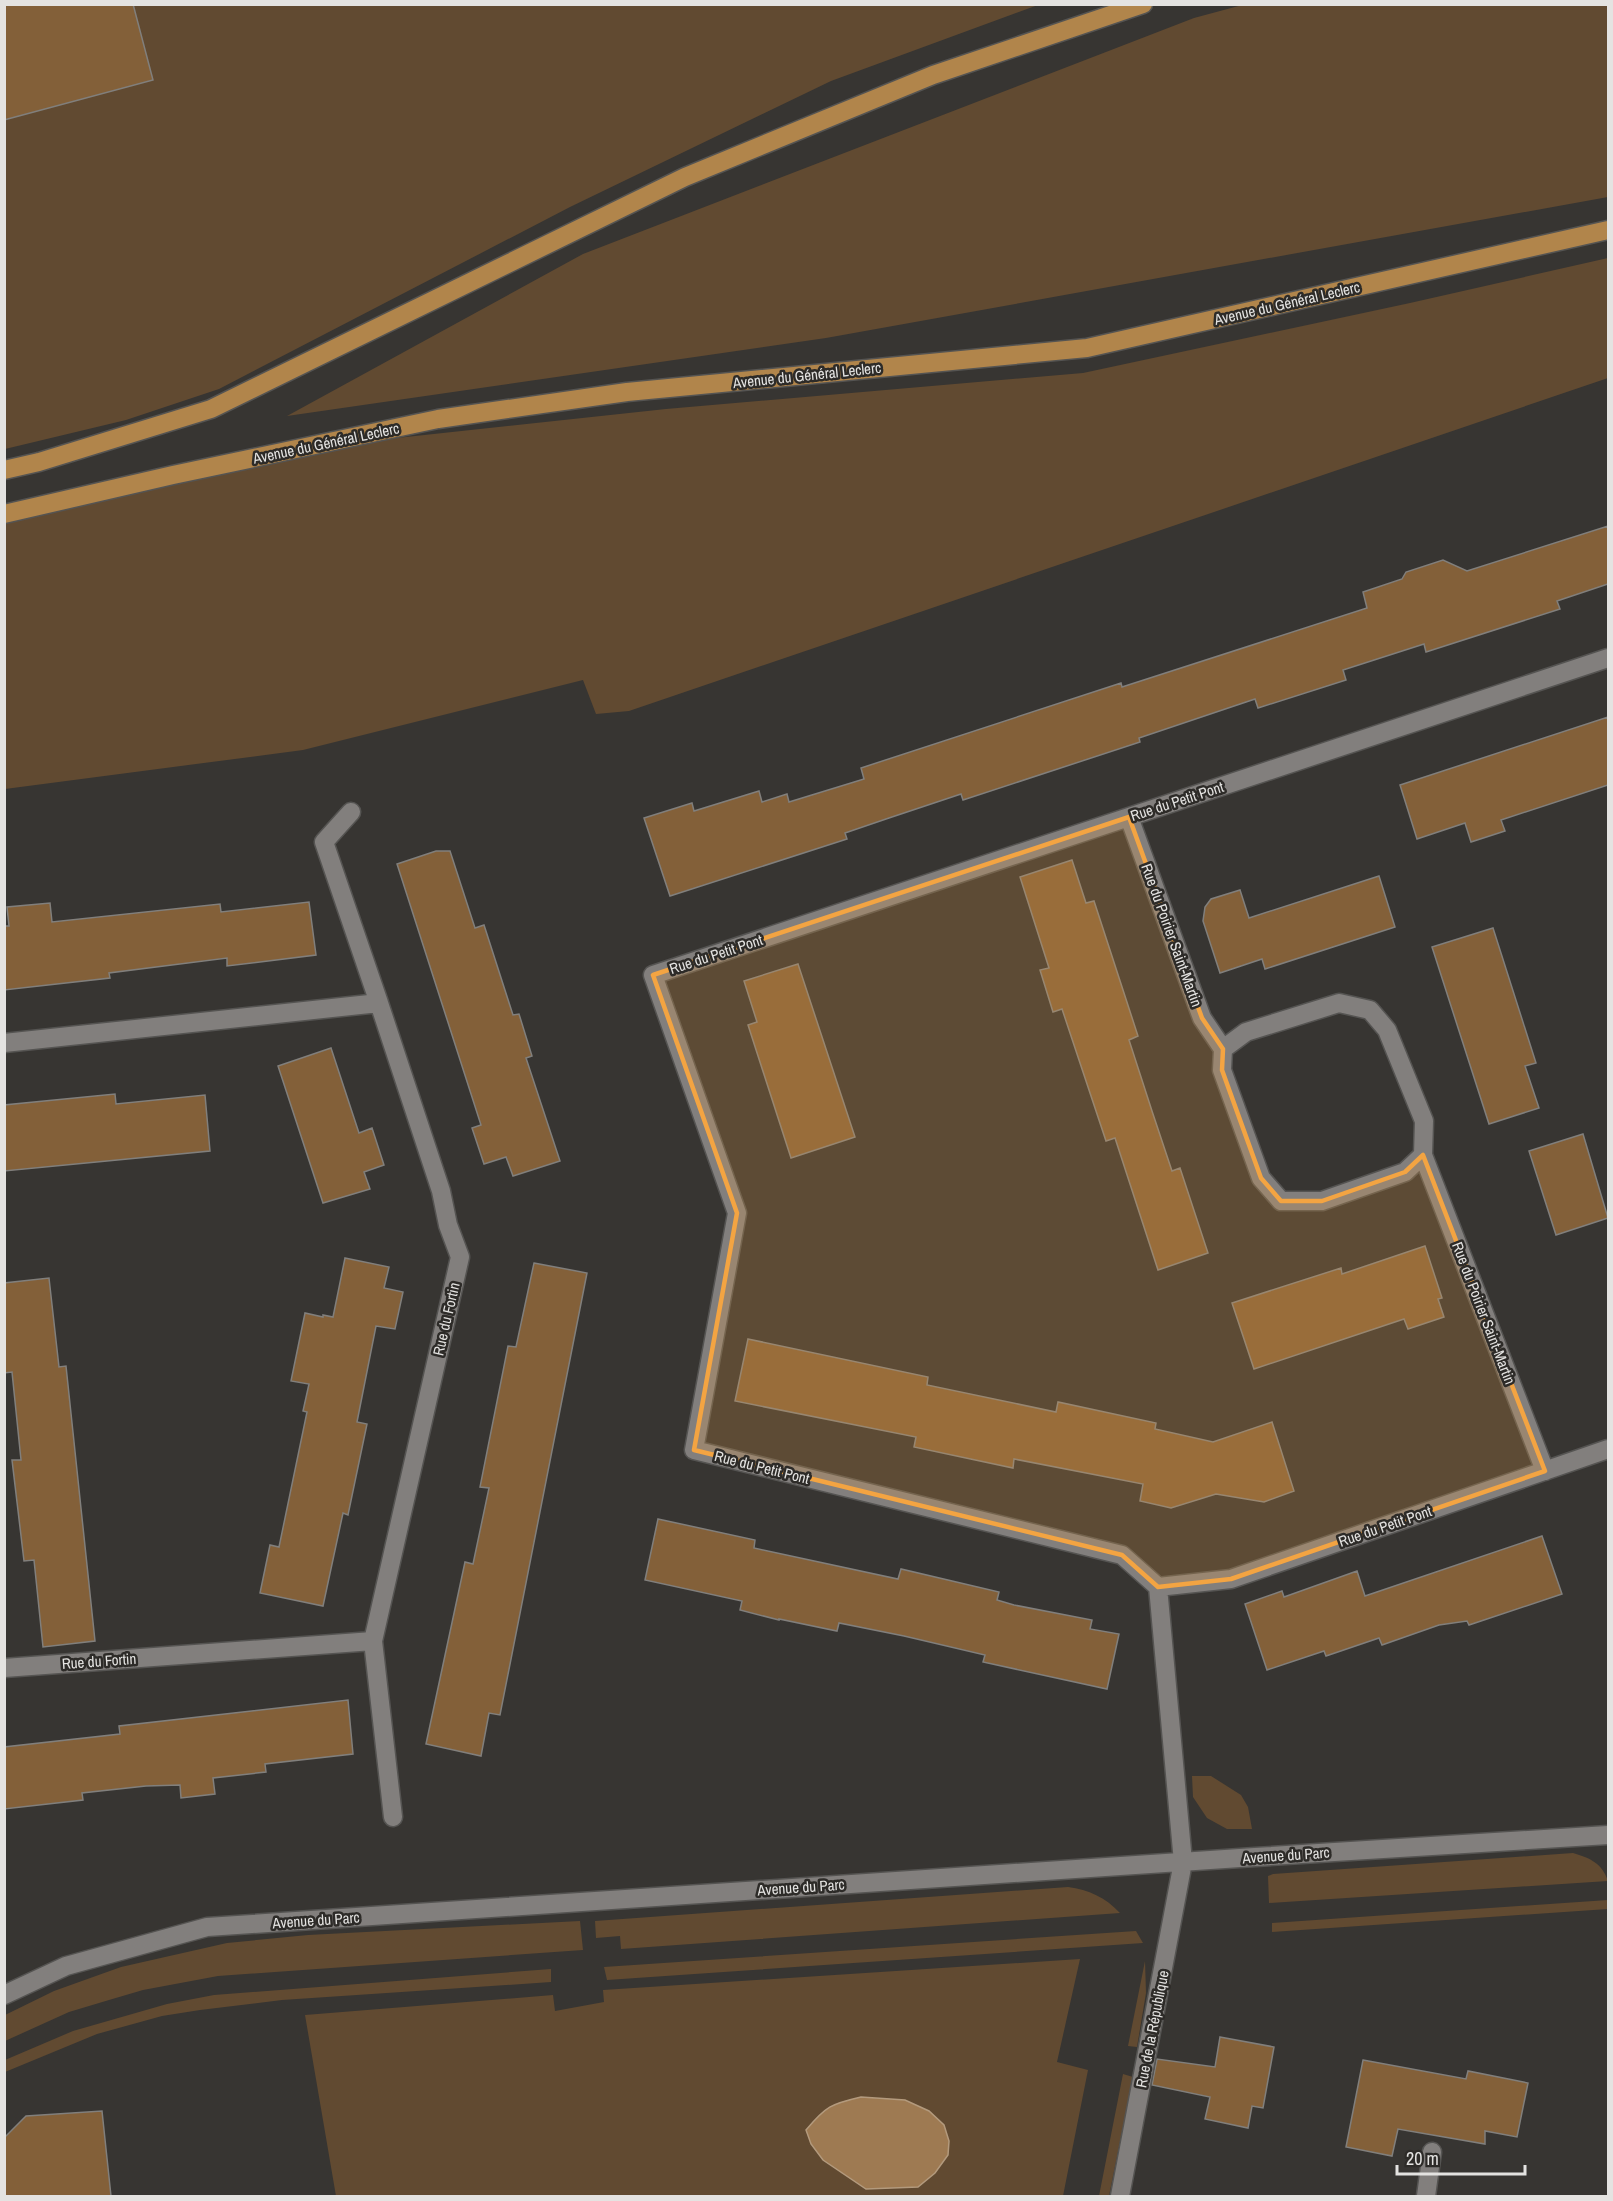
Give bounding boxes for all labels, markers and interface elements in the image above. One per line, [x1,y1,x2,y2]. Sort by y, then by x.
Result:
street label: Avenue du Général Leclerc [1211,276,1362,330]
street label: Avenue du Général Leclerc [731,357,882,393]
street label: Avenue du Général Leclerc [250,417,401,469]
street label: Rue du Petit Pont [1128,776,1227,826]
street label: Rue du Poirier Saint-Martin [1136,860,1208,1010]
street label: Rue du Petit Pont [667,929,766,979]
street label: Rue du Poirier Saint-Martin [1447,1239,1521,1387]
street label: Rue du Fortin [427,1280,465,1358]
street label: Rue du Petit Pont [712,1445,812,1489]
street label: Rue du Petit Pont [1336,1500,1435,1552]
street label: Rue du Fortin [61,1648,137,1674]
street label: Avenue du Parc [1241,1841,1330,1869]
street label: Avenue du Parc [756,1873,845,1901]
street label: Avenue du Parc [271,1906,360,1934]
street label: Rue de la République [1130,1968,1174,2089]
scale bar [1397,2138,1524,2176]
text: 20 m [1406,2146,1439,2171]

